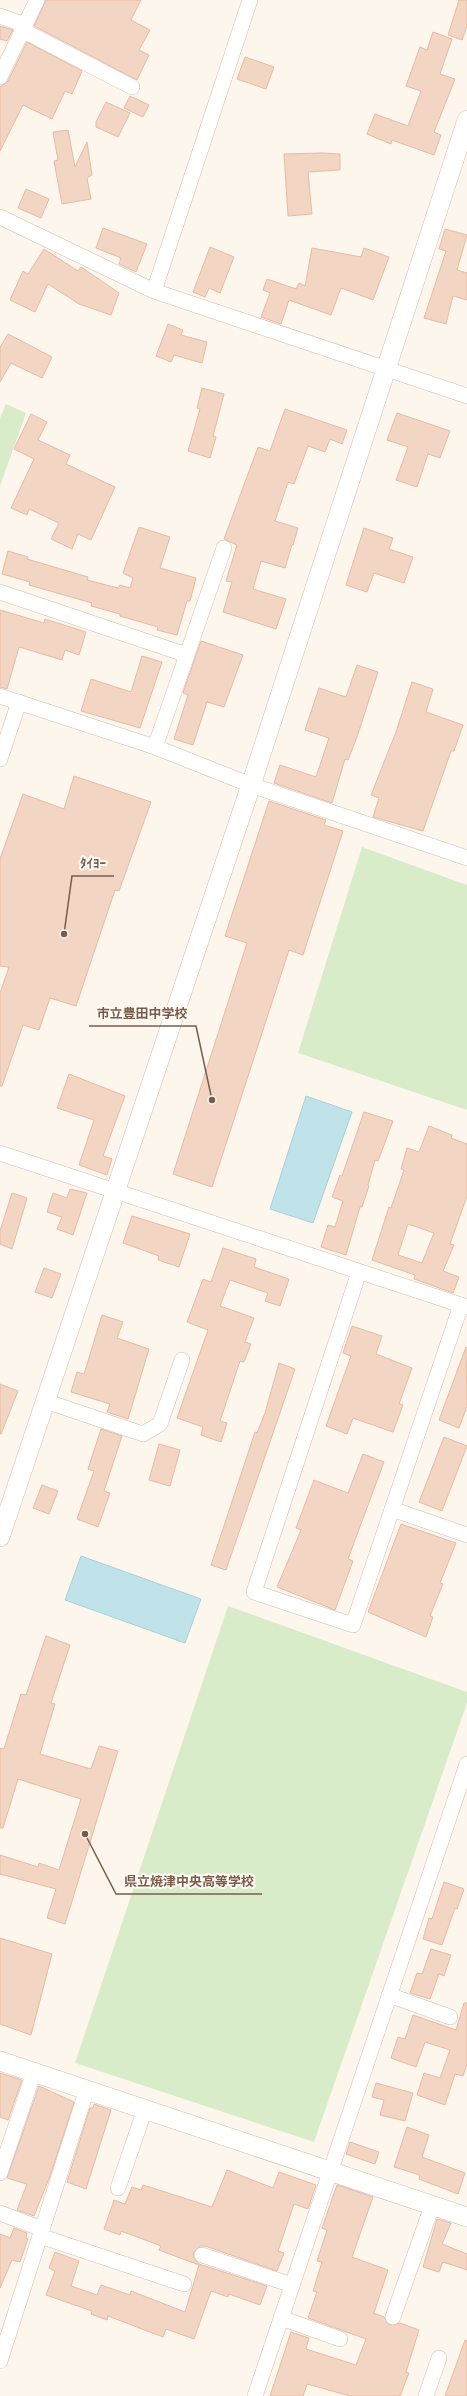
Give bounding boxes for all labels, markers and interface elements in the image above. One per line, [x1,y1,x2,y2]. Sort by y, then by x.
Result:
callout: ﾀｲﾖｰ [72,851,114,876]
text: ﾀｲﾖｰ [80,855,106,872]
callout: 市立豊田中学校 [89,1001,196,1026]
text: 市立豊田中学校 [96,1005,188,1022]
callout: 県立焼津中央高等学校 [116,1869,262,1894]
text: 県立焼津中央高等学校 [124,1873,254,1890]

